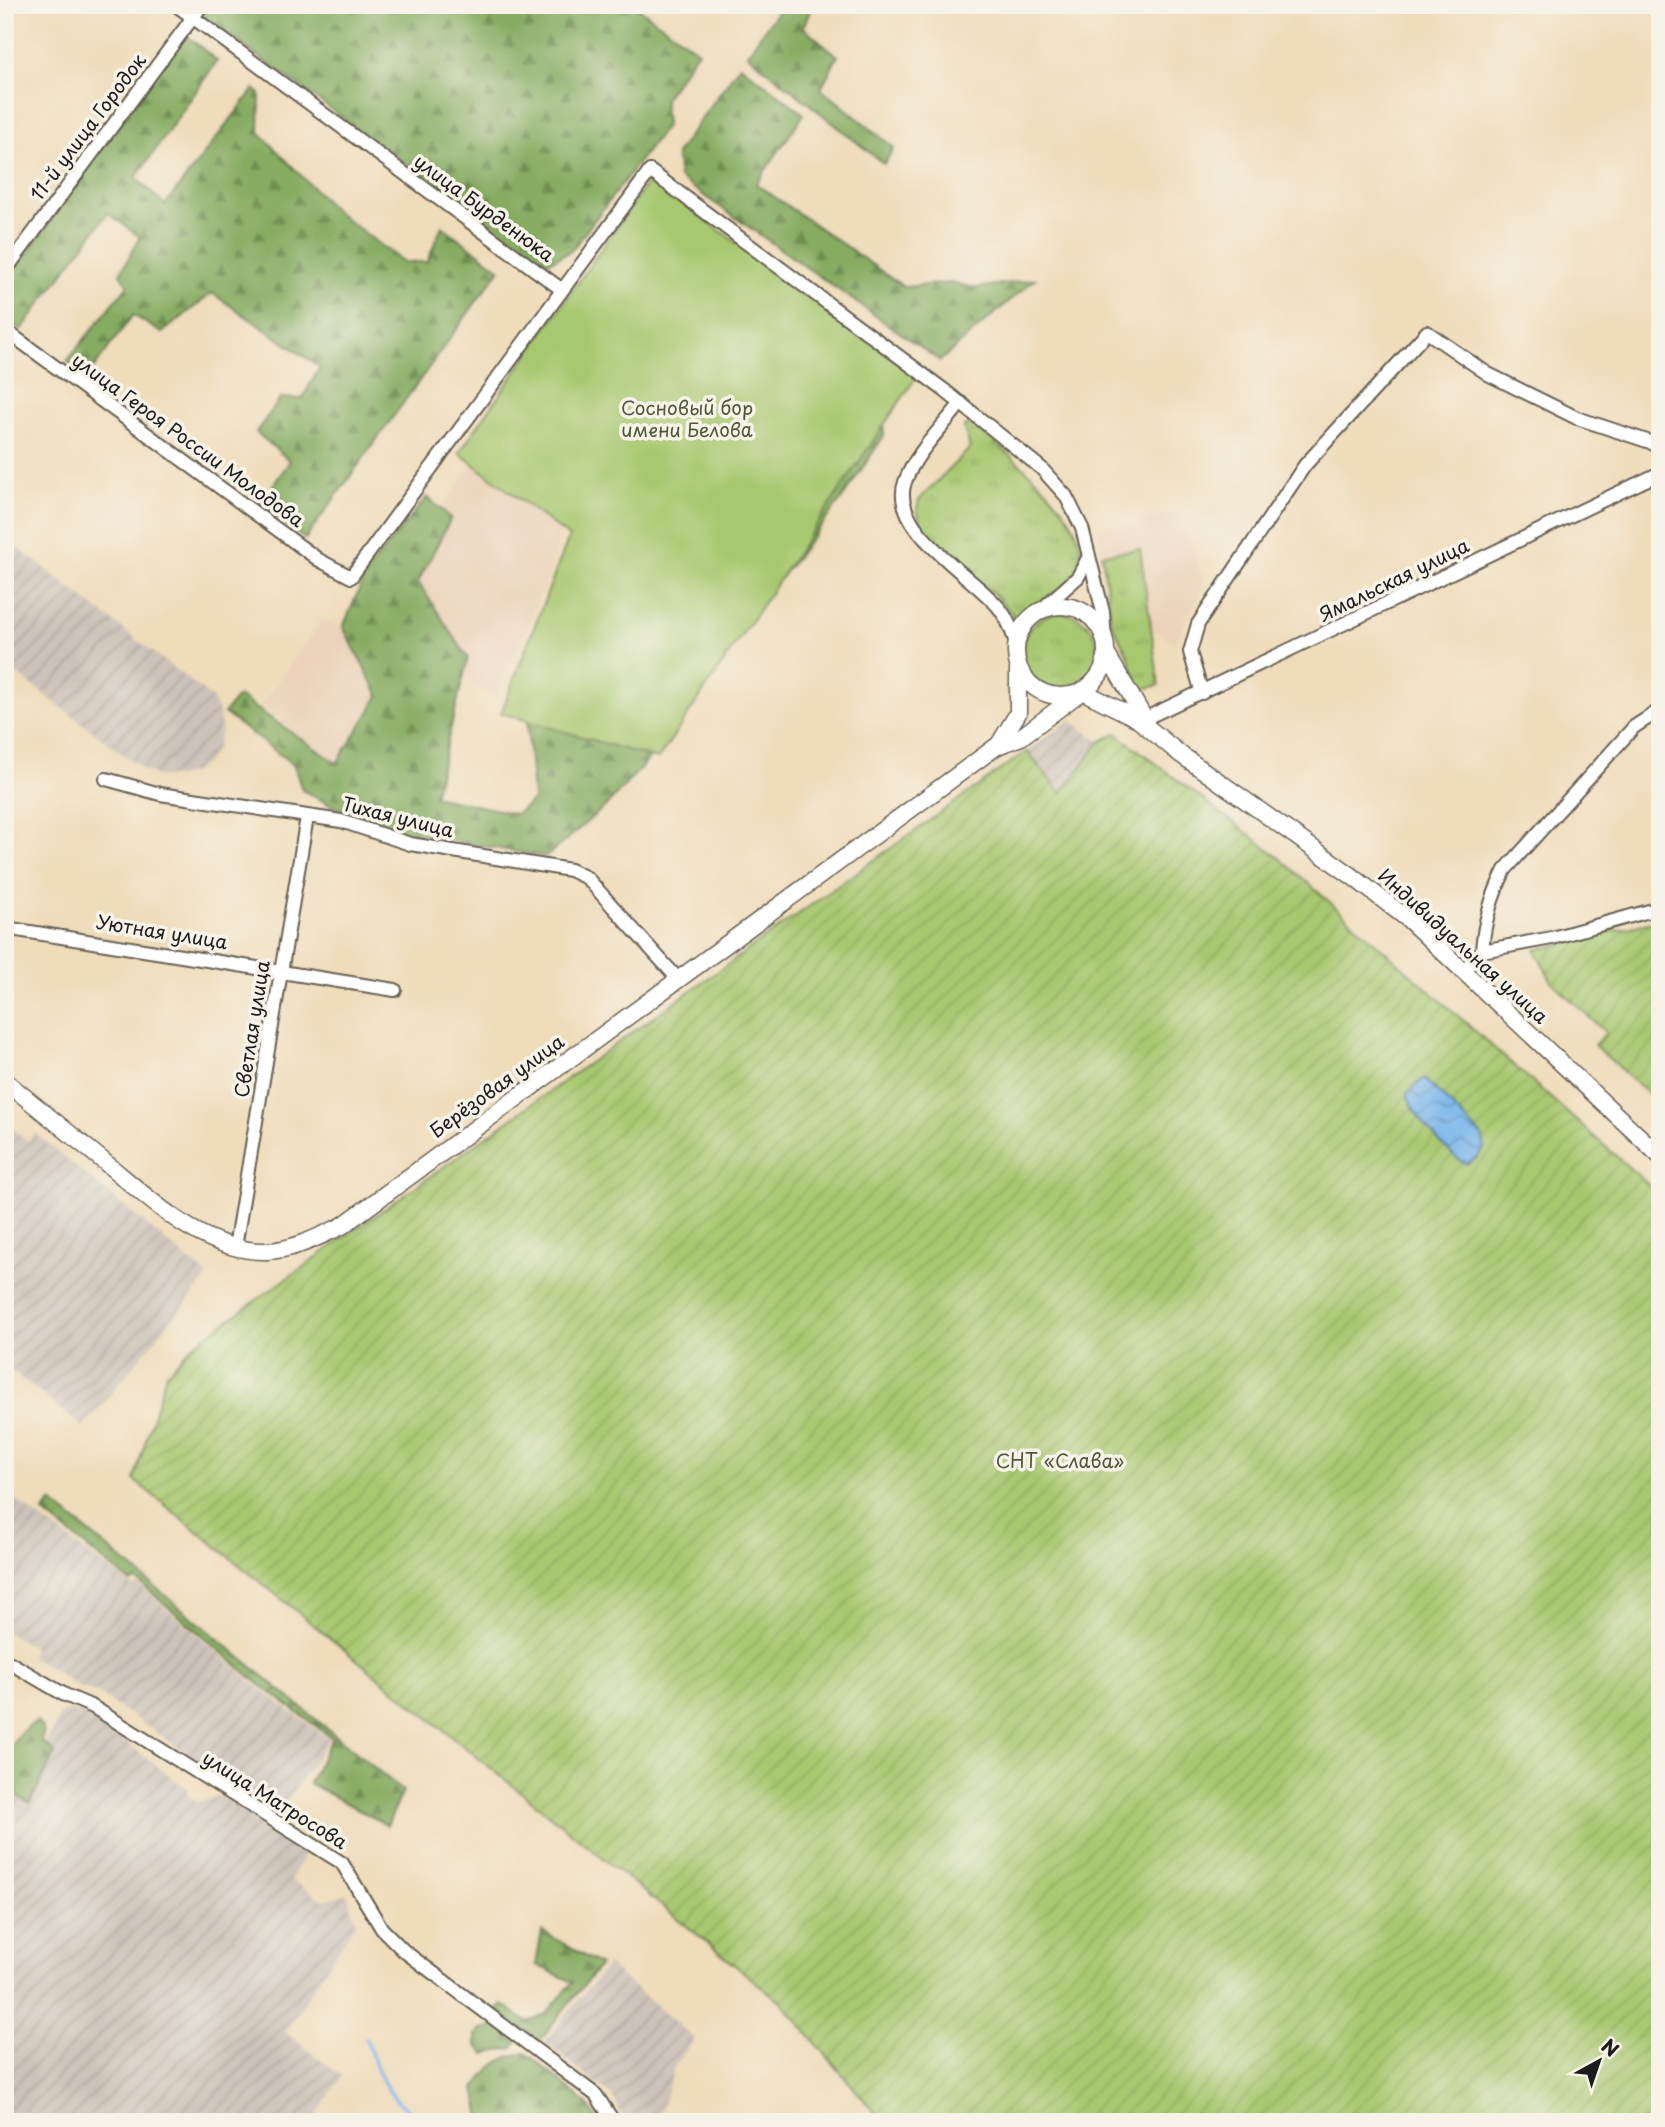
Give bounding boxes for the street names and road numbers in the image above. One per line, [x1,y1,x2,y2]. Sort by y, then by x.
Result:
street label: 11-й улица Городок [23,46,152,206]
street label: улица Бурденюка [409,147,561,268]
street label: улица Героя России Молодова [67,345,311,533]
street label: Ямальская улица [1313,531,1474,628]
street label: Тихая улица [340,789,457,843]
street label: Индивидуальная улица [1372,861,1555,1029]
street label: Уютная улица [94,907,230,955]
street label: Светлая улица [226,958,276,1099]
street label: Берёзовая улица [424,1027,569,1143]
street label: улица Матросова [198,1743,354,1855]

